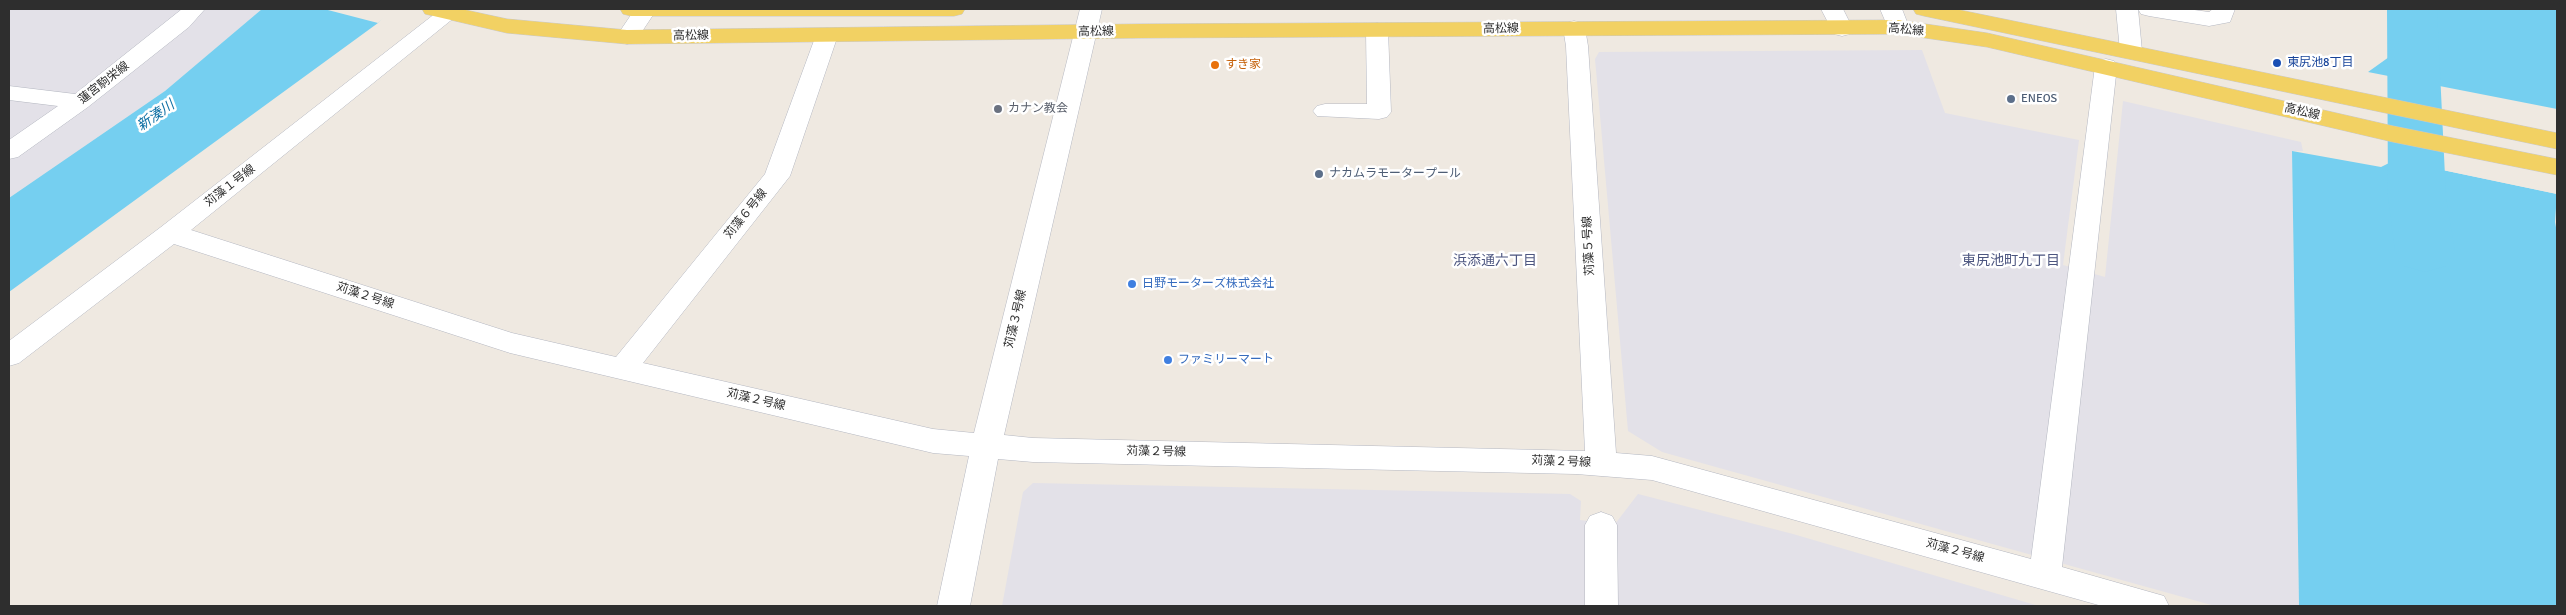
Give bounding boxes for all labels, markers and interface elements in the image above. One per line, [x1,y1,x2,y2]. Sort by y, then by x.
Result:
street label: 高松線 [1483,21,1519,37]
street label: 高松線 [1887,21,1925,39]
street label: 高松線 [1078,24,1114,40]
street label: 高松線 [673,28,709,44]
place label: 東尻池8丁目 [2287,56,2353,70]
marker: 東尻池8丁目 [2271,57,2283,69]
place label: すき家 [1225,58,1261,72]
street label: 蓮宮駒栄線 [76,59,132,107]
marker: すき家 [1209,59,1221,71]
place label: ENEOS [2021,92,2057,106]
marker: ENEOS [2005,93,2017,105]
water label: 新湊川 [134,97,178,135]
street label: 高松線 [2283,101,2321,123]
place label: カナン教会 [1008,102,1068,116]
marker: カナン教会 [992,103,1004,115]
street label: 苅藻１号線 [202,162,258,210]
place label: ナカムラモータープール [1329,167,1461,181]
marker: ナカムラモータープール [1313,168,1325,180]
street label: 苅藻６号線 [722,186,770,242]
street label: 苅藻５号線 [1580,216,1598,276]
district label: 浜添通六丁目 [1453,253,1537,269]
district label: 東尻池町九丁目 [1962,253,2060,269]
place label: 日野モーターズ株式会社 [1142,277,1274,291]
marker: 日野モーターズ株式会社 [1126,278,1138,290]
street label: 苅藻２号線 [334,280,396,312]
street label: 苅藻３号線 [1002,288,1030,350]
place label: ファミリーマート [1178,353,1274,367]
marker: ファミリーマート [1162,354,1174,366]
street label: 苅藻２号線 [725,386,787,414]
street label: 苅藻２号線 [1126,444,1186,460]
street label: 苅藻２号線 [1531,454,1591,470]
street label: 苅藻２号線 [1924,536,1986,566]

